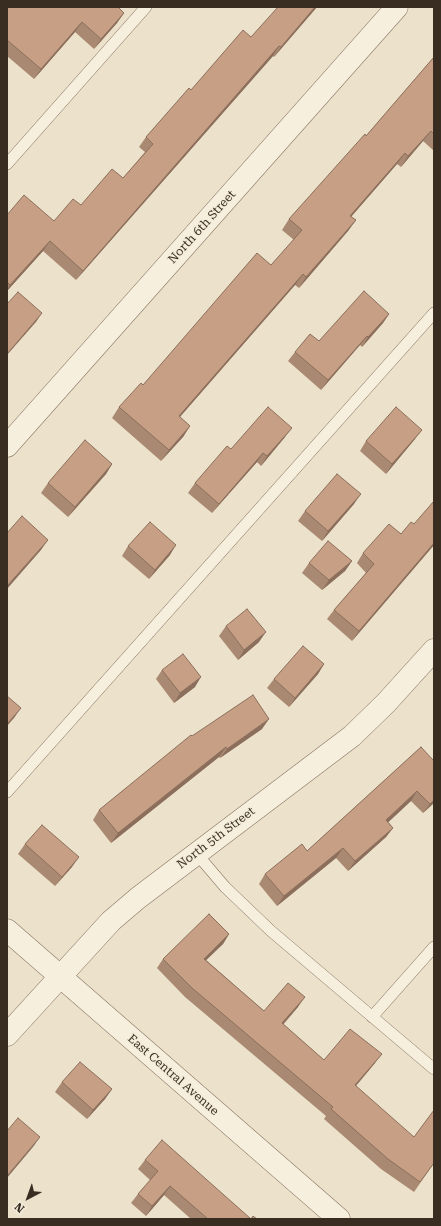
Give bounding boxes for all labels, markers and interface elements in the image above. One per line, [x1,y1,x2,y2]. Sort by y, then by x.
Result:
street label: North 6th Street [165,187,239,267]
street label: North 5th Street [174,804,258,872]
street label: East Central Avenue [124,1032,222,1118]
north arrow [8,1178,48,1218]
text: N [12,1200,27,1215]

